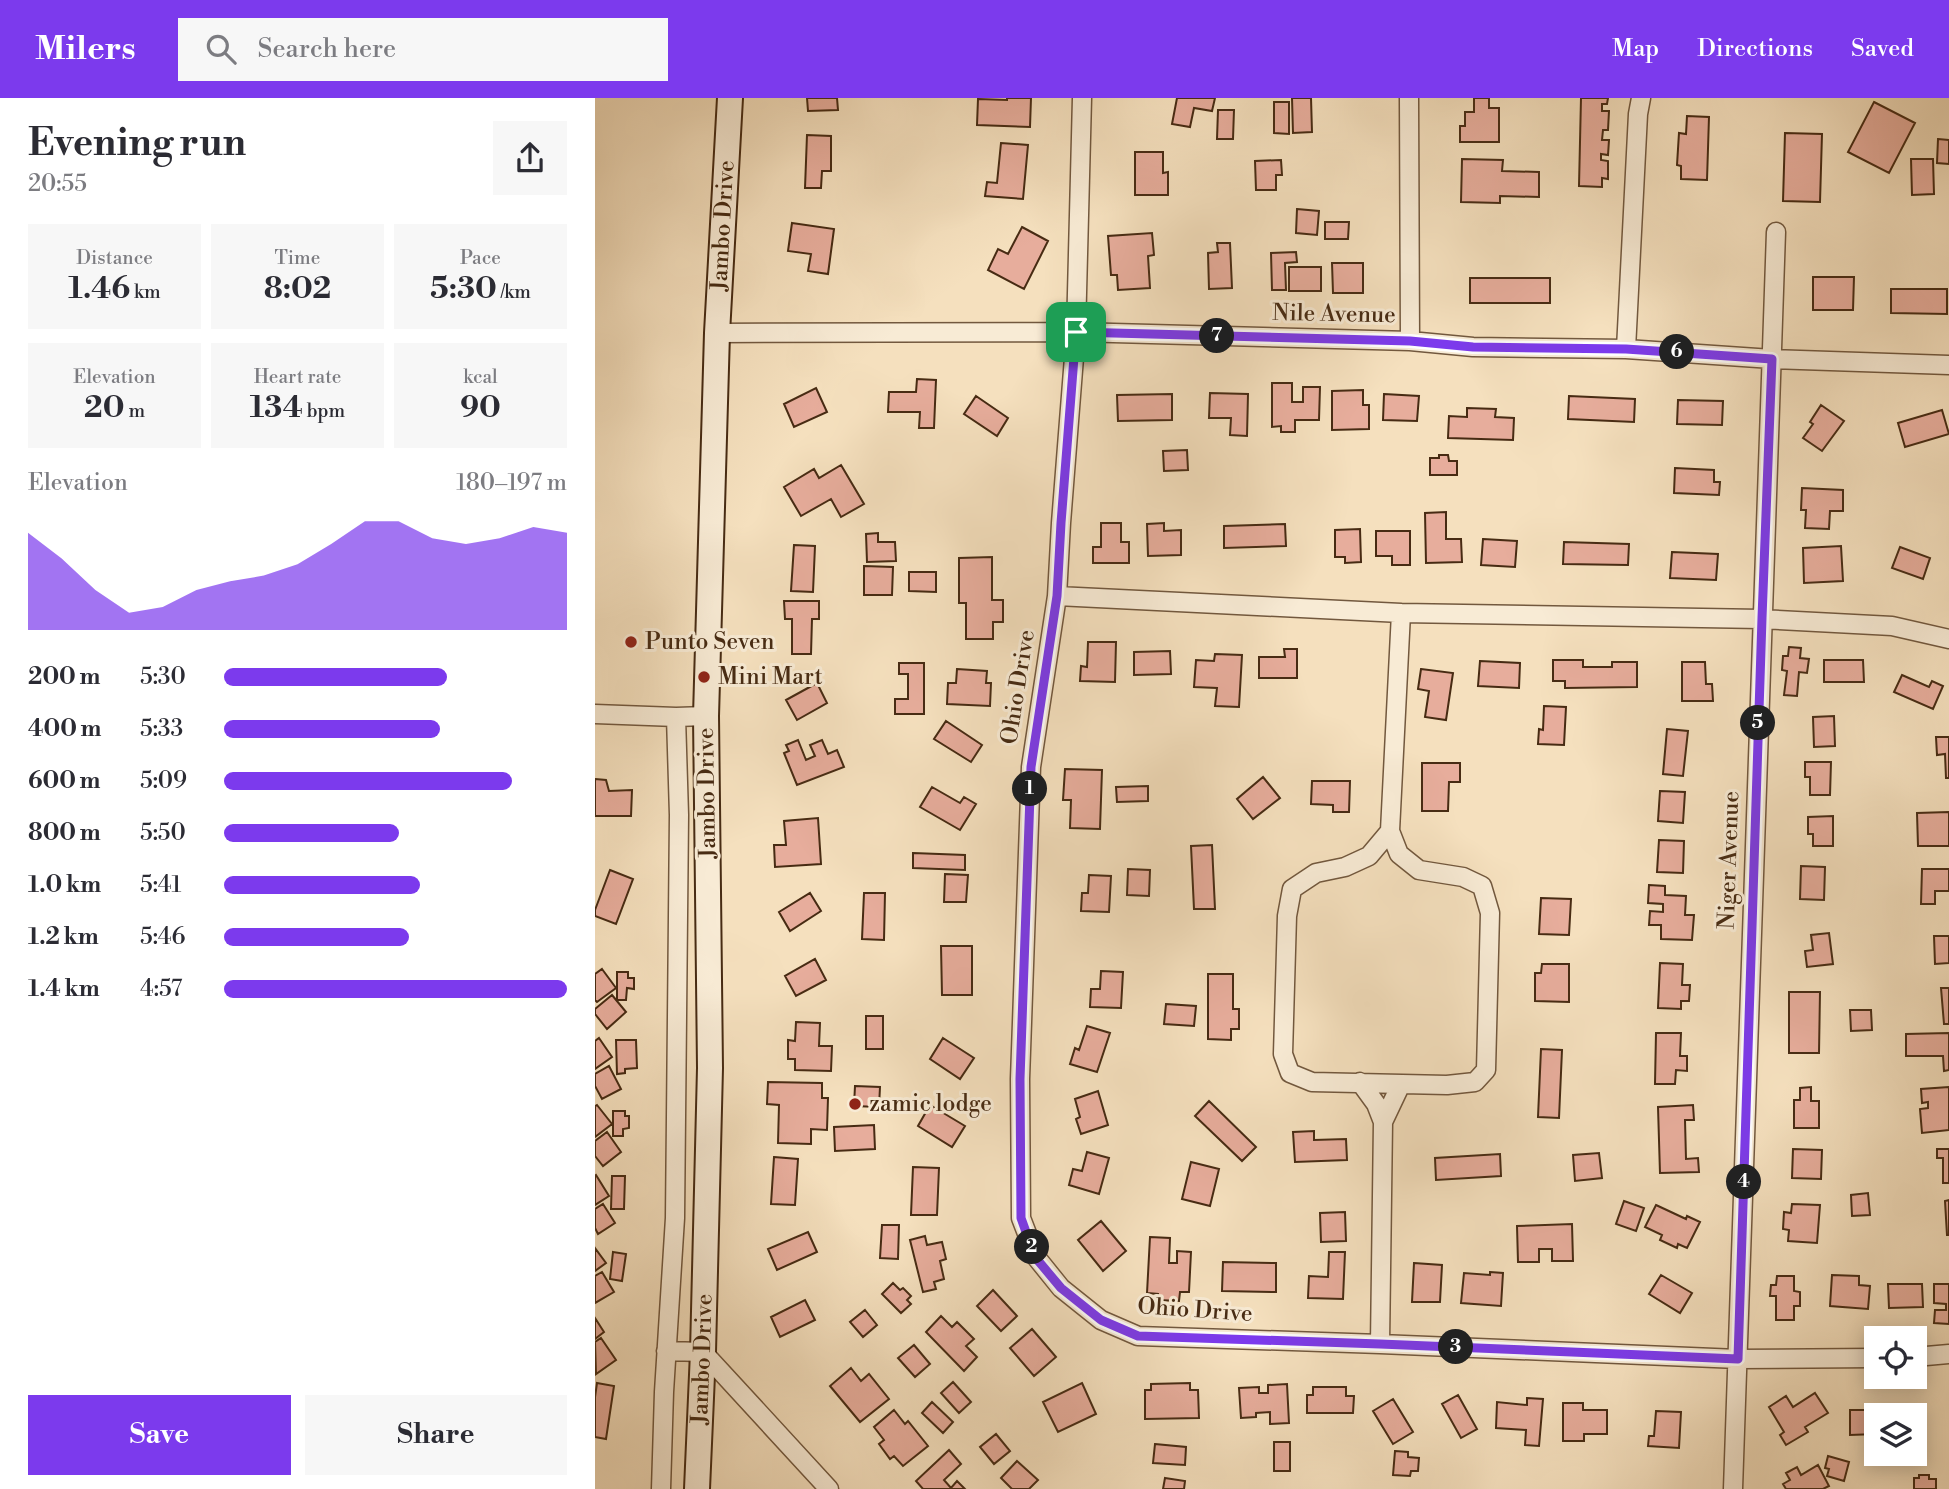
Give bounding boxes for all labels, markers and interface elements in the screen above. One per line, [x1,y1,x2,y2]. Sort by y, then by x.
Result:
search box [178,18,668,81]
text: Milers [35,29,136,70]
icon: search [202,30,240,68]
text: Search here [258,33,396,65]
text: Map [1612,34,1659,64]
text: Directions [1697,34,1813,64]
text: Saved [1851,34,1914,64]
text: Evening run [28,120,246,167]
button: share [493,121,567,195]
street label: Jambo Drive [705,159,741,293]
text: 20:55 [28,170,87,198]
text: Distance [76,246,153,270]
text: Time [275,246,320,270]
text: Pace [460,246,501,270]
text: 1.46 [68,270,130,308]
text: 8:02 [264,270,331,308]
text: 5:30 [430,270,497,308]
text: km [130,280,161,304]
text: /km [497,280,531,304]
street label: Nile Avenue [1272,299,1396,329]
pin [1046,302,1106,362]
icon: arrive [1057,313,1095,351]
pin: 7 [1199,318,1235,354]
text: 7 [1211,323,1222,347]
pin: 6 [1659,334,1695,370]
text: 6 [1671,339,1682,363]
text: Elevation [73,365,156,389]
text: Heart rate [254,365,341,389]
text: kcal [463,365,498,389]
text: 20 [84,389,125,427]
text: 134 [250,389,303,427]
text: 90 [460,389,501,427]
text: m [125,399,145,423]
text: bpm [303,399,345,423]
text: Elevation [28,469,128,497]
text: 180–197 m [456,469,567,497]
place label: Punto Seven [645,628,775,656]
street label: Ohio Drive [995,628,1041,746]
marker: Punto Seven [623,634,639,650]
text: 200 m [28,663,100,691]
text: 5:30 [140,663,186,691]
place label: Mini Mart [718,663,823,691]
marker: Mini Mart [696,669,712,685]
pin: 5 [1741,706,1775,740]
text: 5 [1752,710,1763,734]
text: 400 m [28,715,101,743]
text: 5:33 [140,715,183,743]
street label: Jambo Drive [692,727,722,860]
text: 600 m [28,767,101,795]
text: 5:09 [140,767,187,795]
pin: 1 [1013,772,1047,806]
text: 1 [1025,776,1034,800]
street label: Niger Avenue [1713,790,1745,930]
text: 800 m [28,819,101,847]
text: 5:50 [140,819,186,847]
text: 1.0 km [28,871,101,899]
text: 5:41 [140,871,181,899]
text: 1.2 km [28,923,99,951]
text: 5:46 [140,923,186,951]
text: 1.4 km [28,975,100,1003]
text: 4:57 [140,975,182,1003]
place label: zamic lodge [869,1090,992,1118]
marker: zamic lodge [847,1096,863,1112]
pin: 4 [1727,1164,1761,1200]
text: 4 [1737,1169,1750,1193]
pin: 2 [1015,1230,1049,1264]
text: 2 [1026,1234,1037,1258]
street label: Ohio Drive [1136,1292,1254,1328]
street label: Jambo Drive [686,1293,718,1426]
map controls [1864,1326,1927,1466]
button: locate [1864,1326,1927,1389]
pin: 3 [1439,1330,1473,1364]
text: 3 [1450,1334,1461,1358]
button: Save [28,1395,291,1475]
button: Share [305,1395,567,1475]
button: layers [1864,1403,1927,1466]

